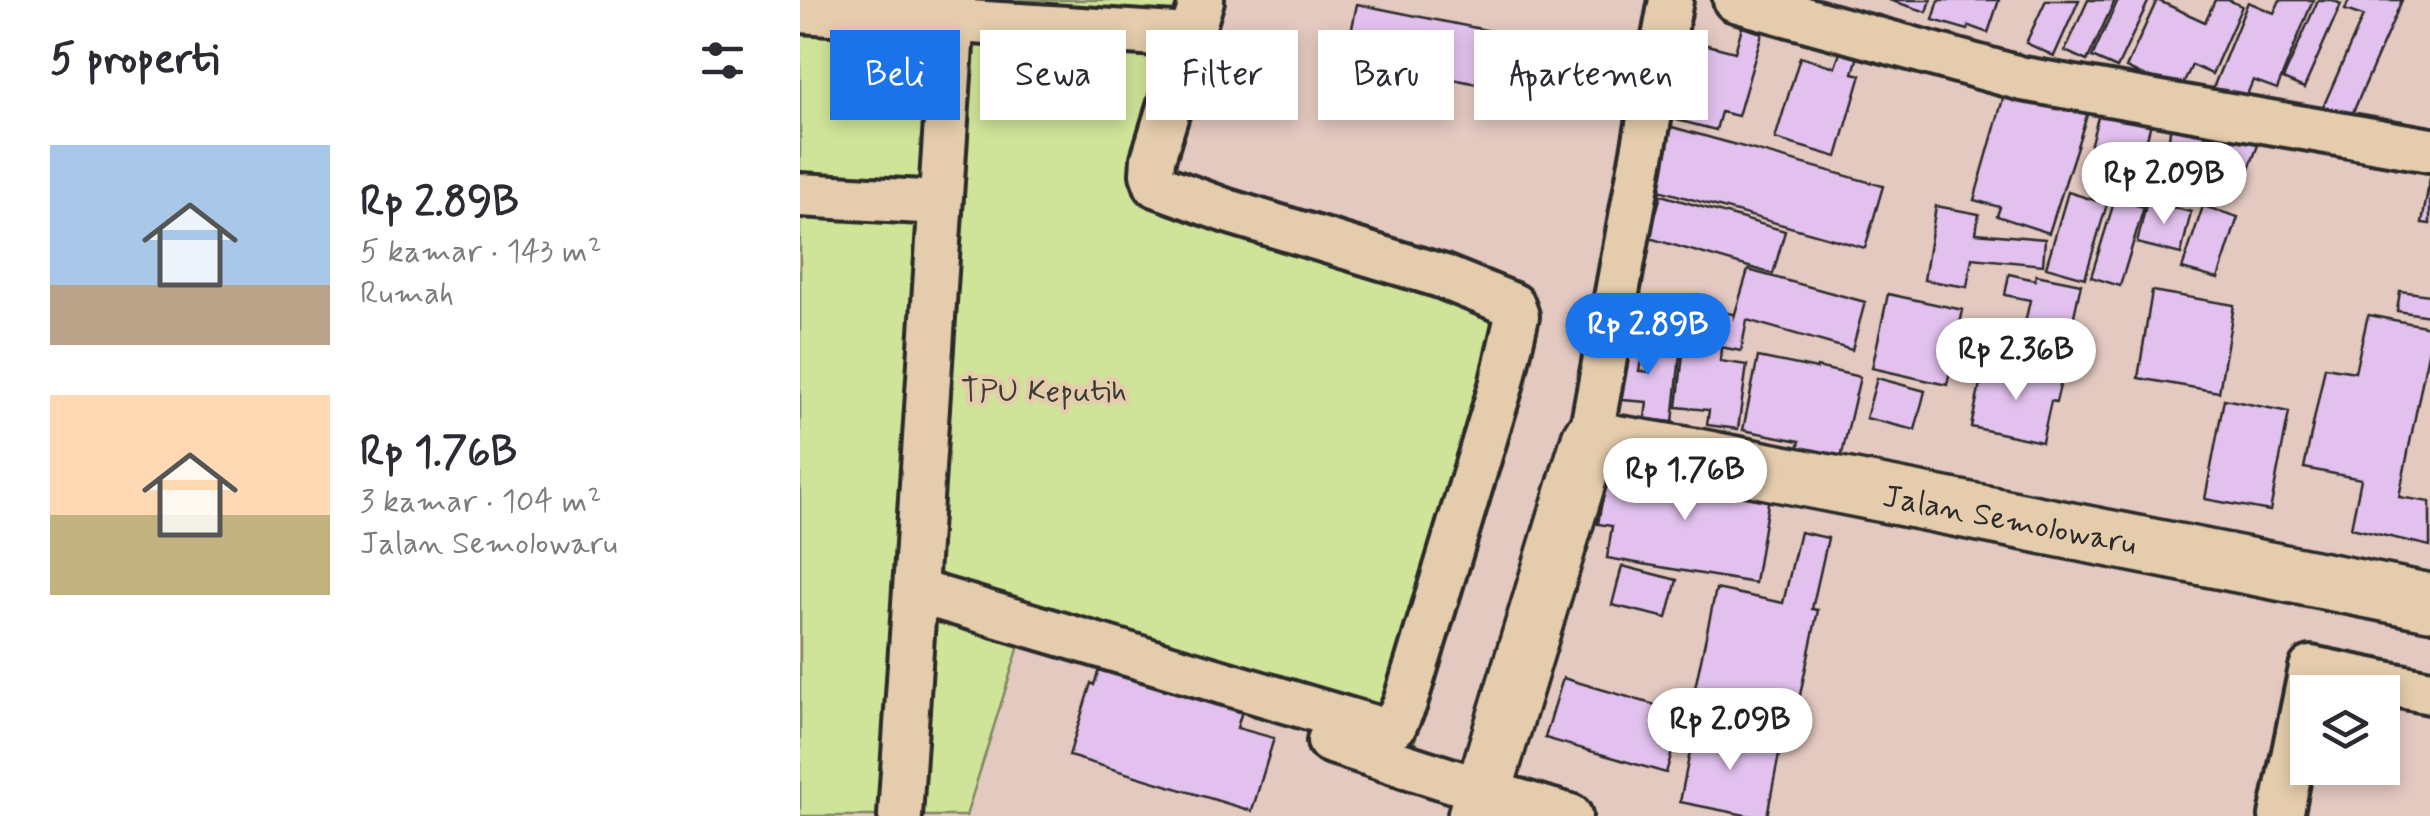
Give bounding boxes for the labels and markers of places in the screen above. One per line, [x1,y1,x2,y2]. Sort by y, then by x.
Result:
pin: Rp 2.09B [2061,142,2267,227]
pin: Rp 2.89B [1545,293,1751,378]
pin: Rp 2.36B [1913,318,2119,403]
pin: Rp 1.76B [1582,438,1788,523]
pin: Rp 2.09B [1627,688,1833,773]

